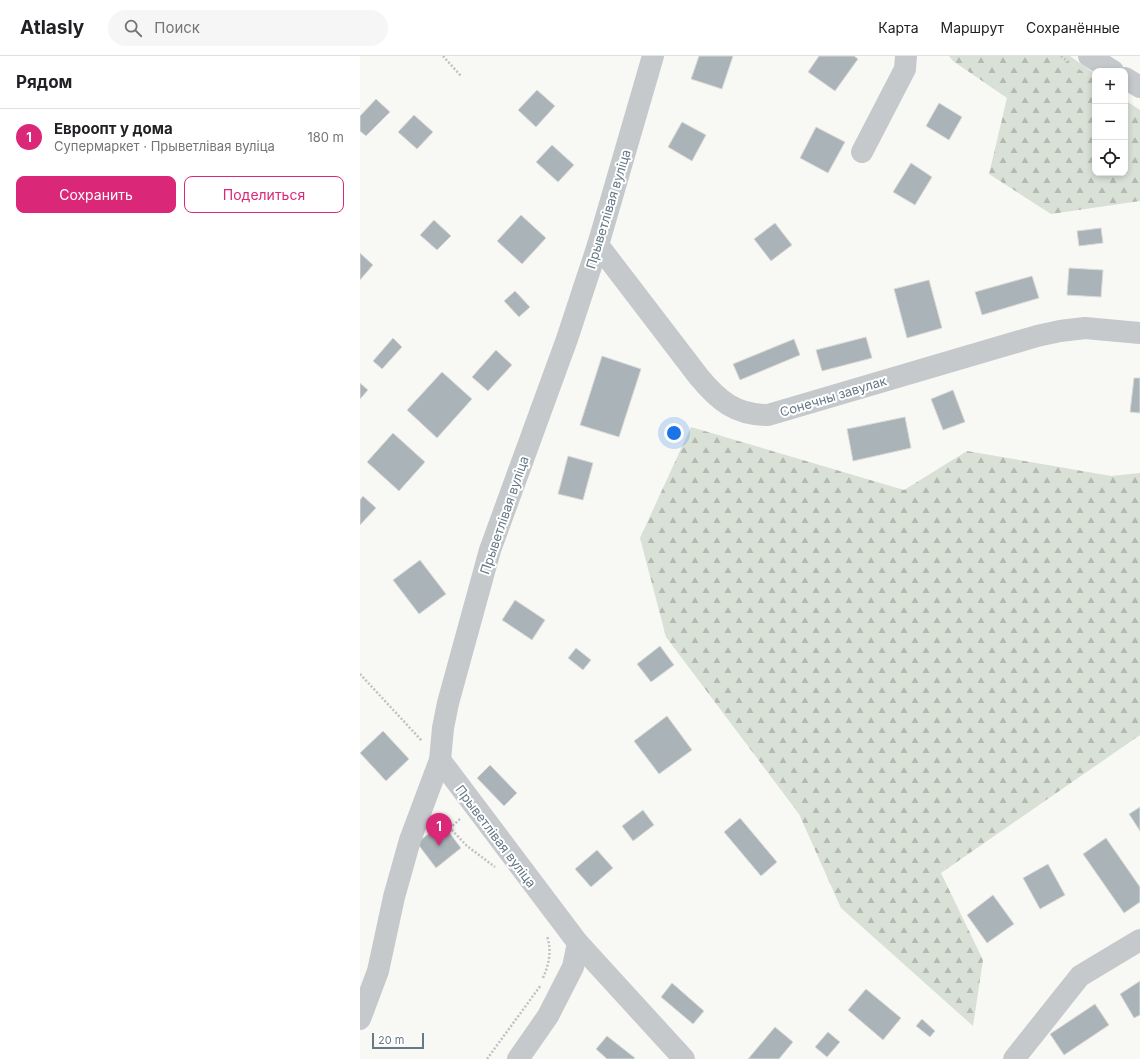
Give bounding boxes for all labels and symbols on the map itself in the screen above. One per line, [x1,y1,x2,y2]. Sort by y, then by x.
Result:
street label: Прыветлівая вуліца [582,147,634,271]
street label: Сонечны завулак [778,372,888,420]
your location [664,423,684,443]
street label: Прыветлівая вуліца [476,454,532,576]
street label: Прыветлівая вуліца [452,782,540,890]
pin: 1 [426,813,452,846]
scale bar [372,1031,424,1050]

